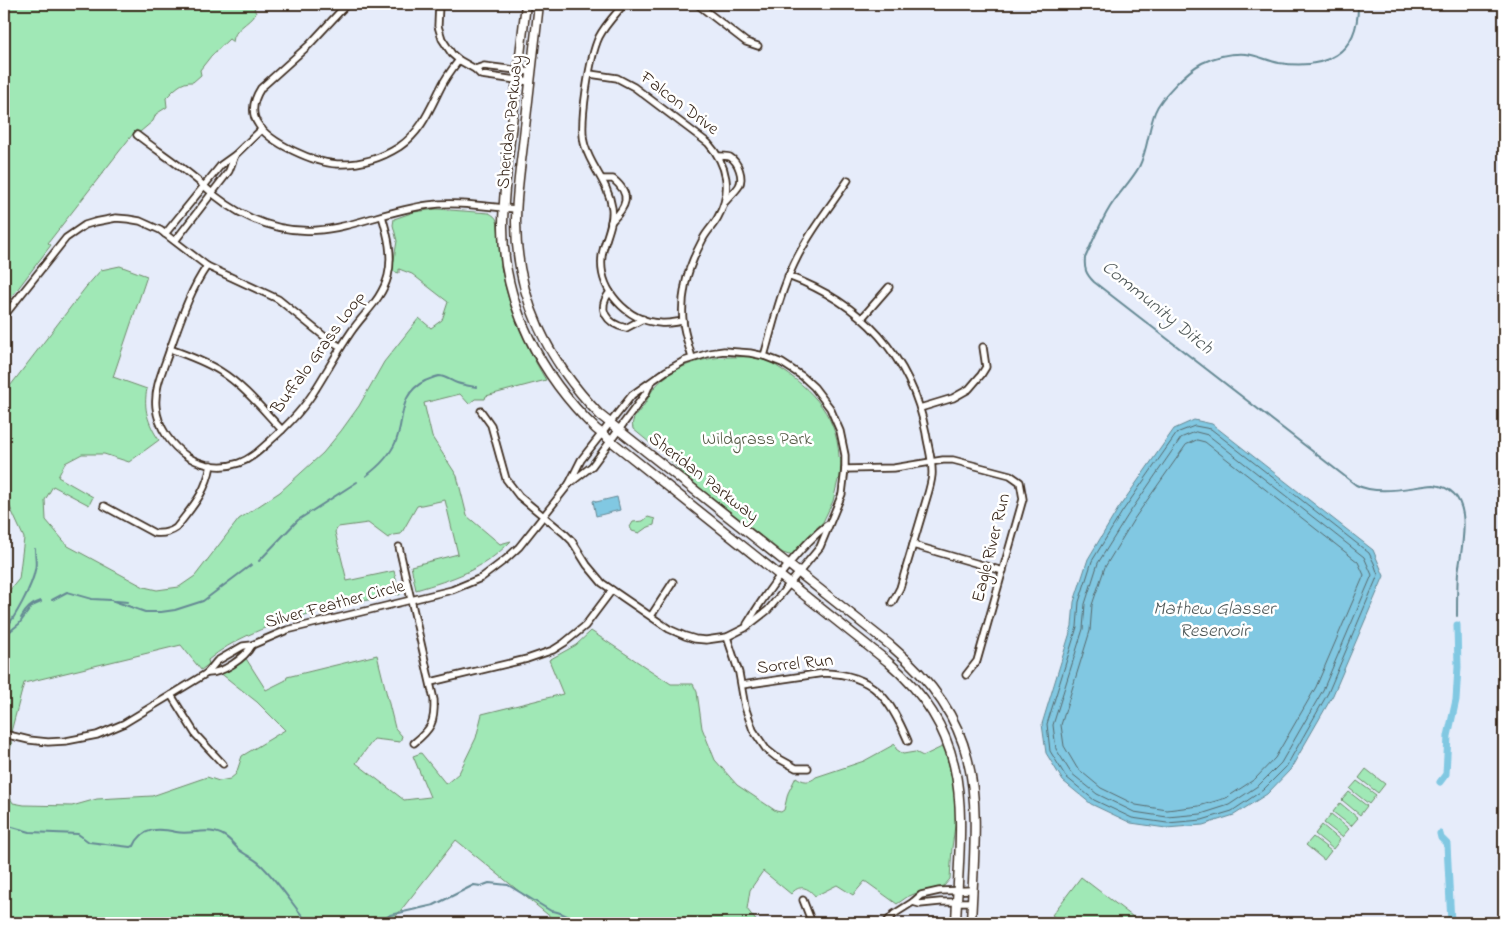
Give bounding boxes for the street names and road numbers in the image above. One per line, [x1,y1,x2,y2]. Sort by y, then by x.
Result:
street label: Sheridan Parkway [491,54,531,190]
street label: Falcon Drive [633,65,725,143]
street label: Buffalo Grass Loop [265,286,373,421]
street label: Sheridan Parkway [642,426,764,530]
street label: Eagle River Run [966,491,1019,605]
street label: Silver Feather Circle [262,574,409,636]
street label: Sorrel Run [755,648,835,682]

